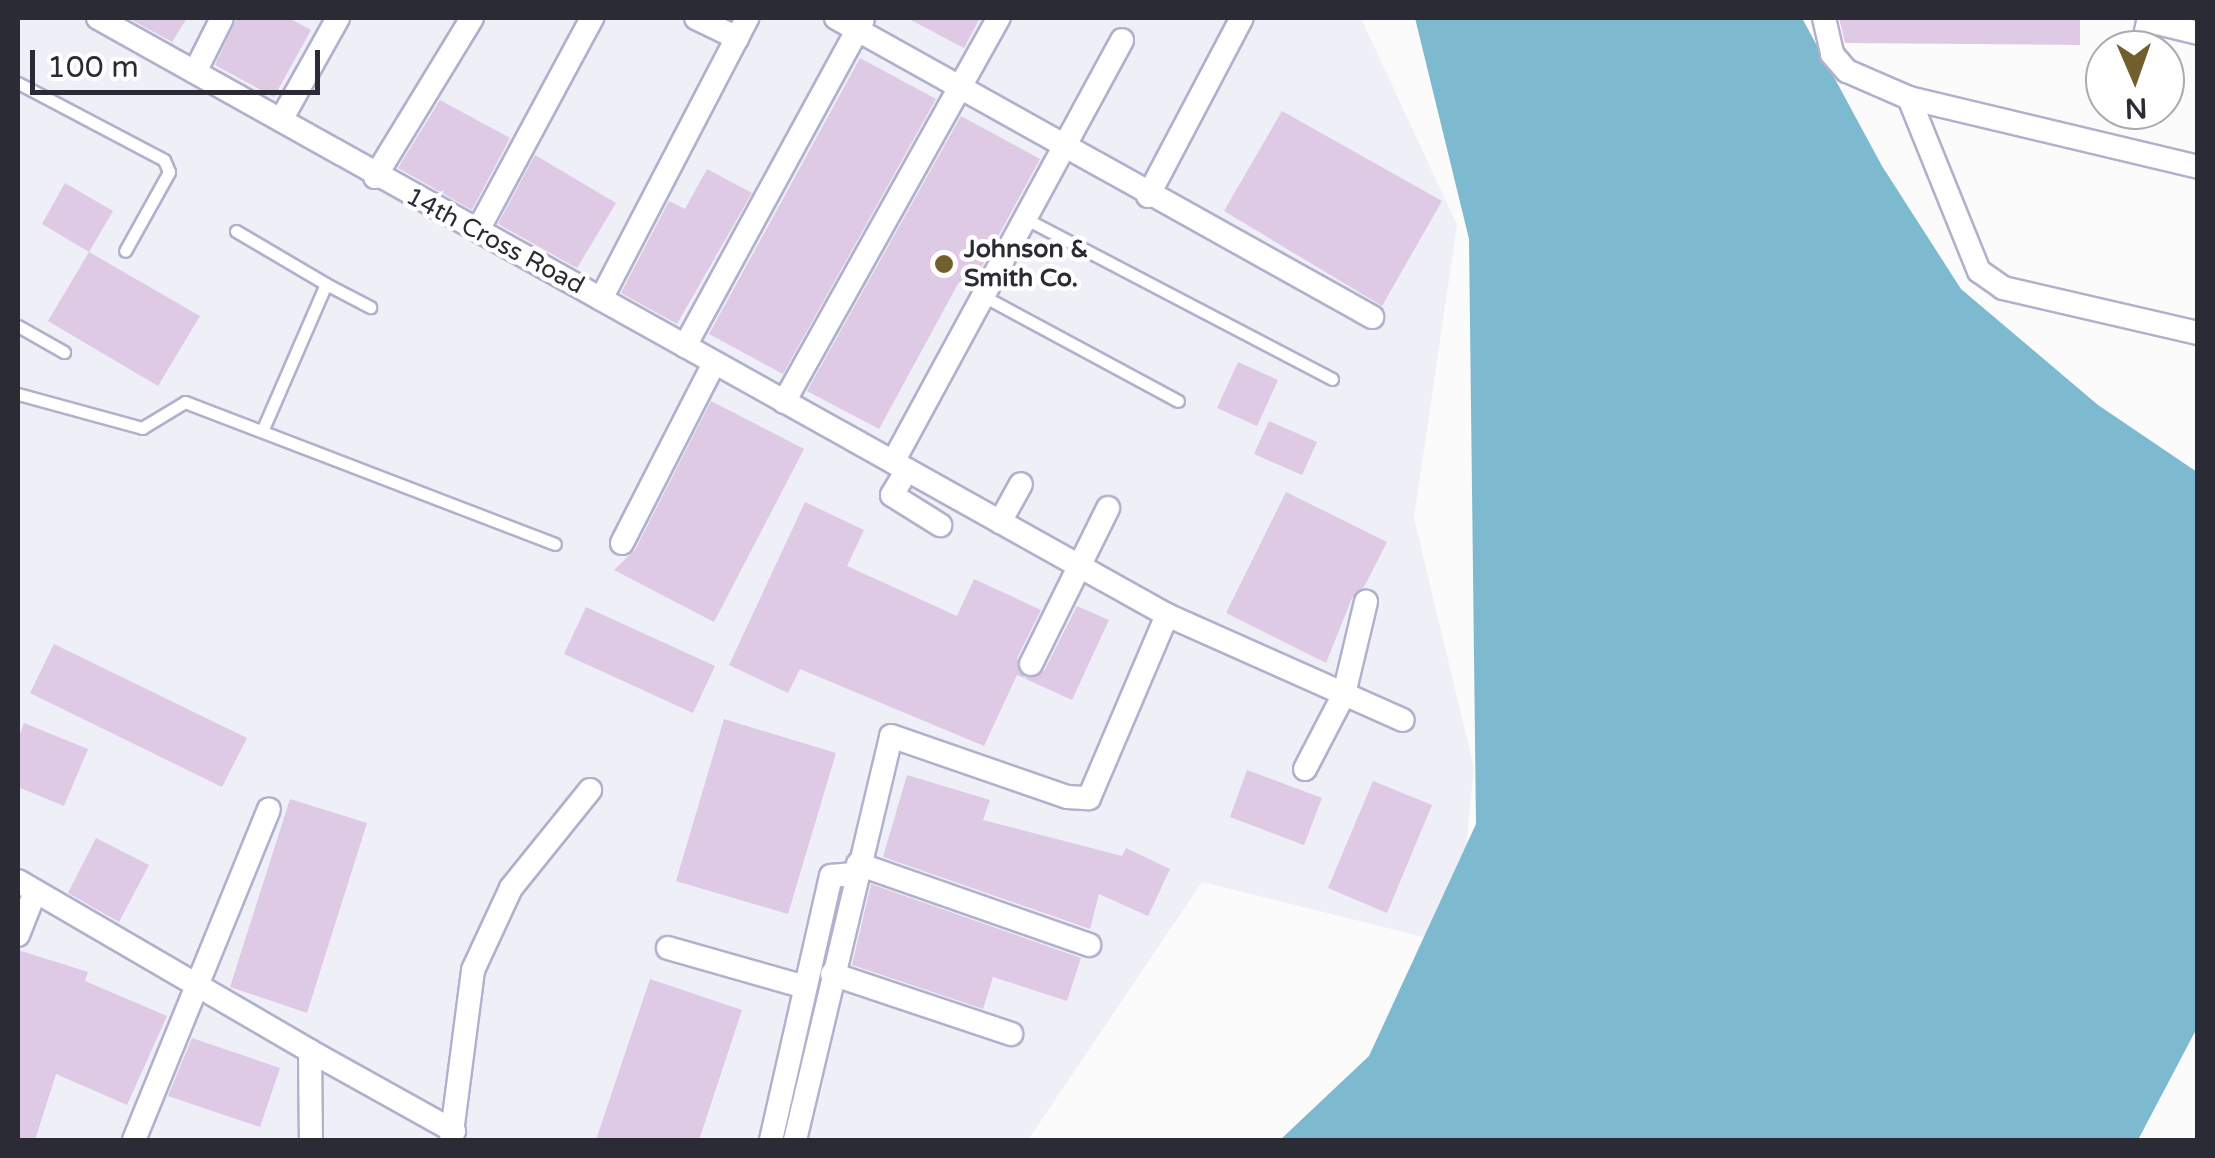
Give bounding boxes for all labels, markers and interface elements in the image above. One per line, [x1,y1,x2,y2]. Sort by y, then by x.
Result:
scale bar [35,30,325,92]
north arrow [2085,30,2185,130]
text: 100 m [47,49,139,86]
text: N [2124,91,2148,125]
street label: 14th Cross Road [401,181,589,301]
place label: Johnson & Smith Co. [964,235,1089,294]
marker: Johnson & Smith Co. [933,253,955,275]

